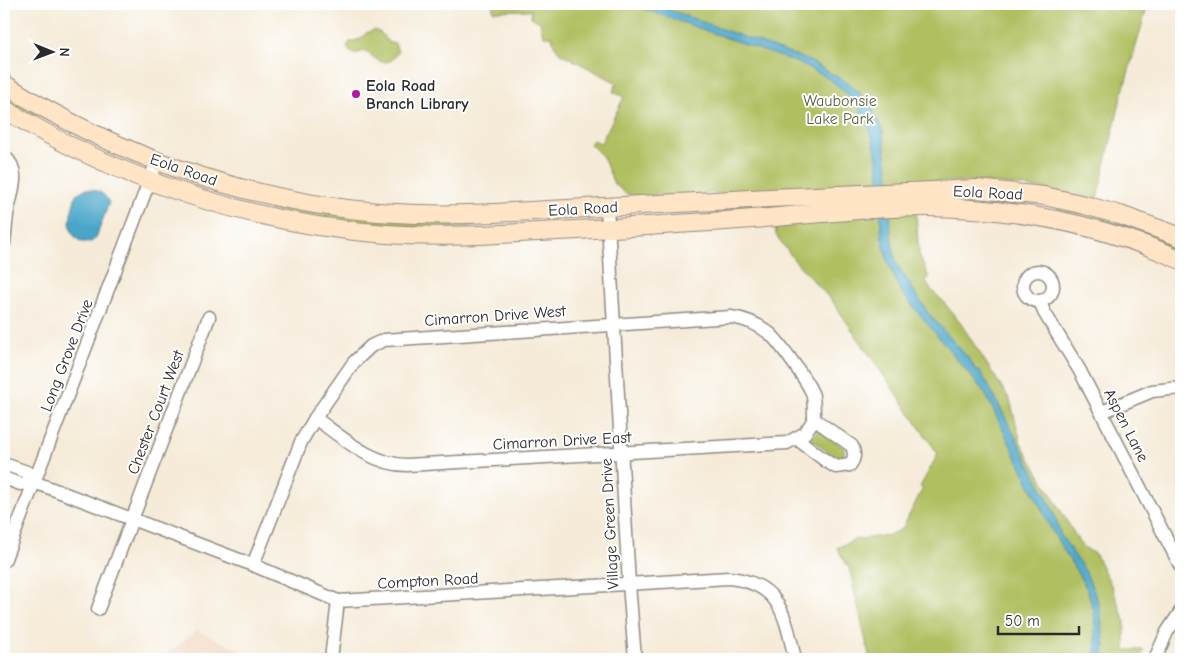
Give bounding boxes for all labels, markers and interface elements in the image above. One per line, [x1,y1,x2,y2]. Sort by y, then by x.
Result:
north arrow [28,28,78,78]
text: N [56,48,73,57]
place label: Eola Road Branch Library [366,77,469,113]
marker: Eola Road Branch Library [350,88,362,100]
park label: Waubonsie Lake Park [803,92,877,128]
street label: Eola Road [148,150,220,190]
street label: Eola Road [953,182,1023,204]
street label: Eola Road [548,198,618,220]
street label: Long Grove Drive [37,297,97,414]
street label: Cimarron Drive West [424,302,567,330]
street label: Chester Court West [124,347,188,477]
street label: Aspen Lane [1100,386,1152,465]
street label: Cimarron Drive East [492,428,632,454]
street label: Village Green Drive [598,458,622,590]
street label: Compton Road [377,569,479,593]
scale bar [998,603,1079,635]
text: 50 m [1005,612,1040,630]

